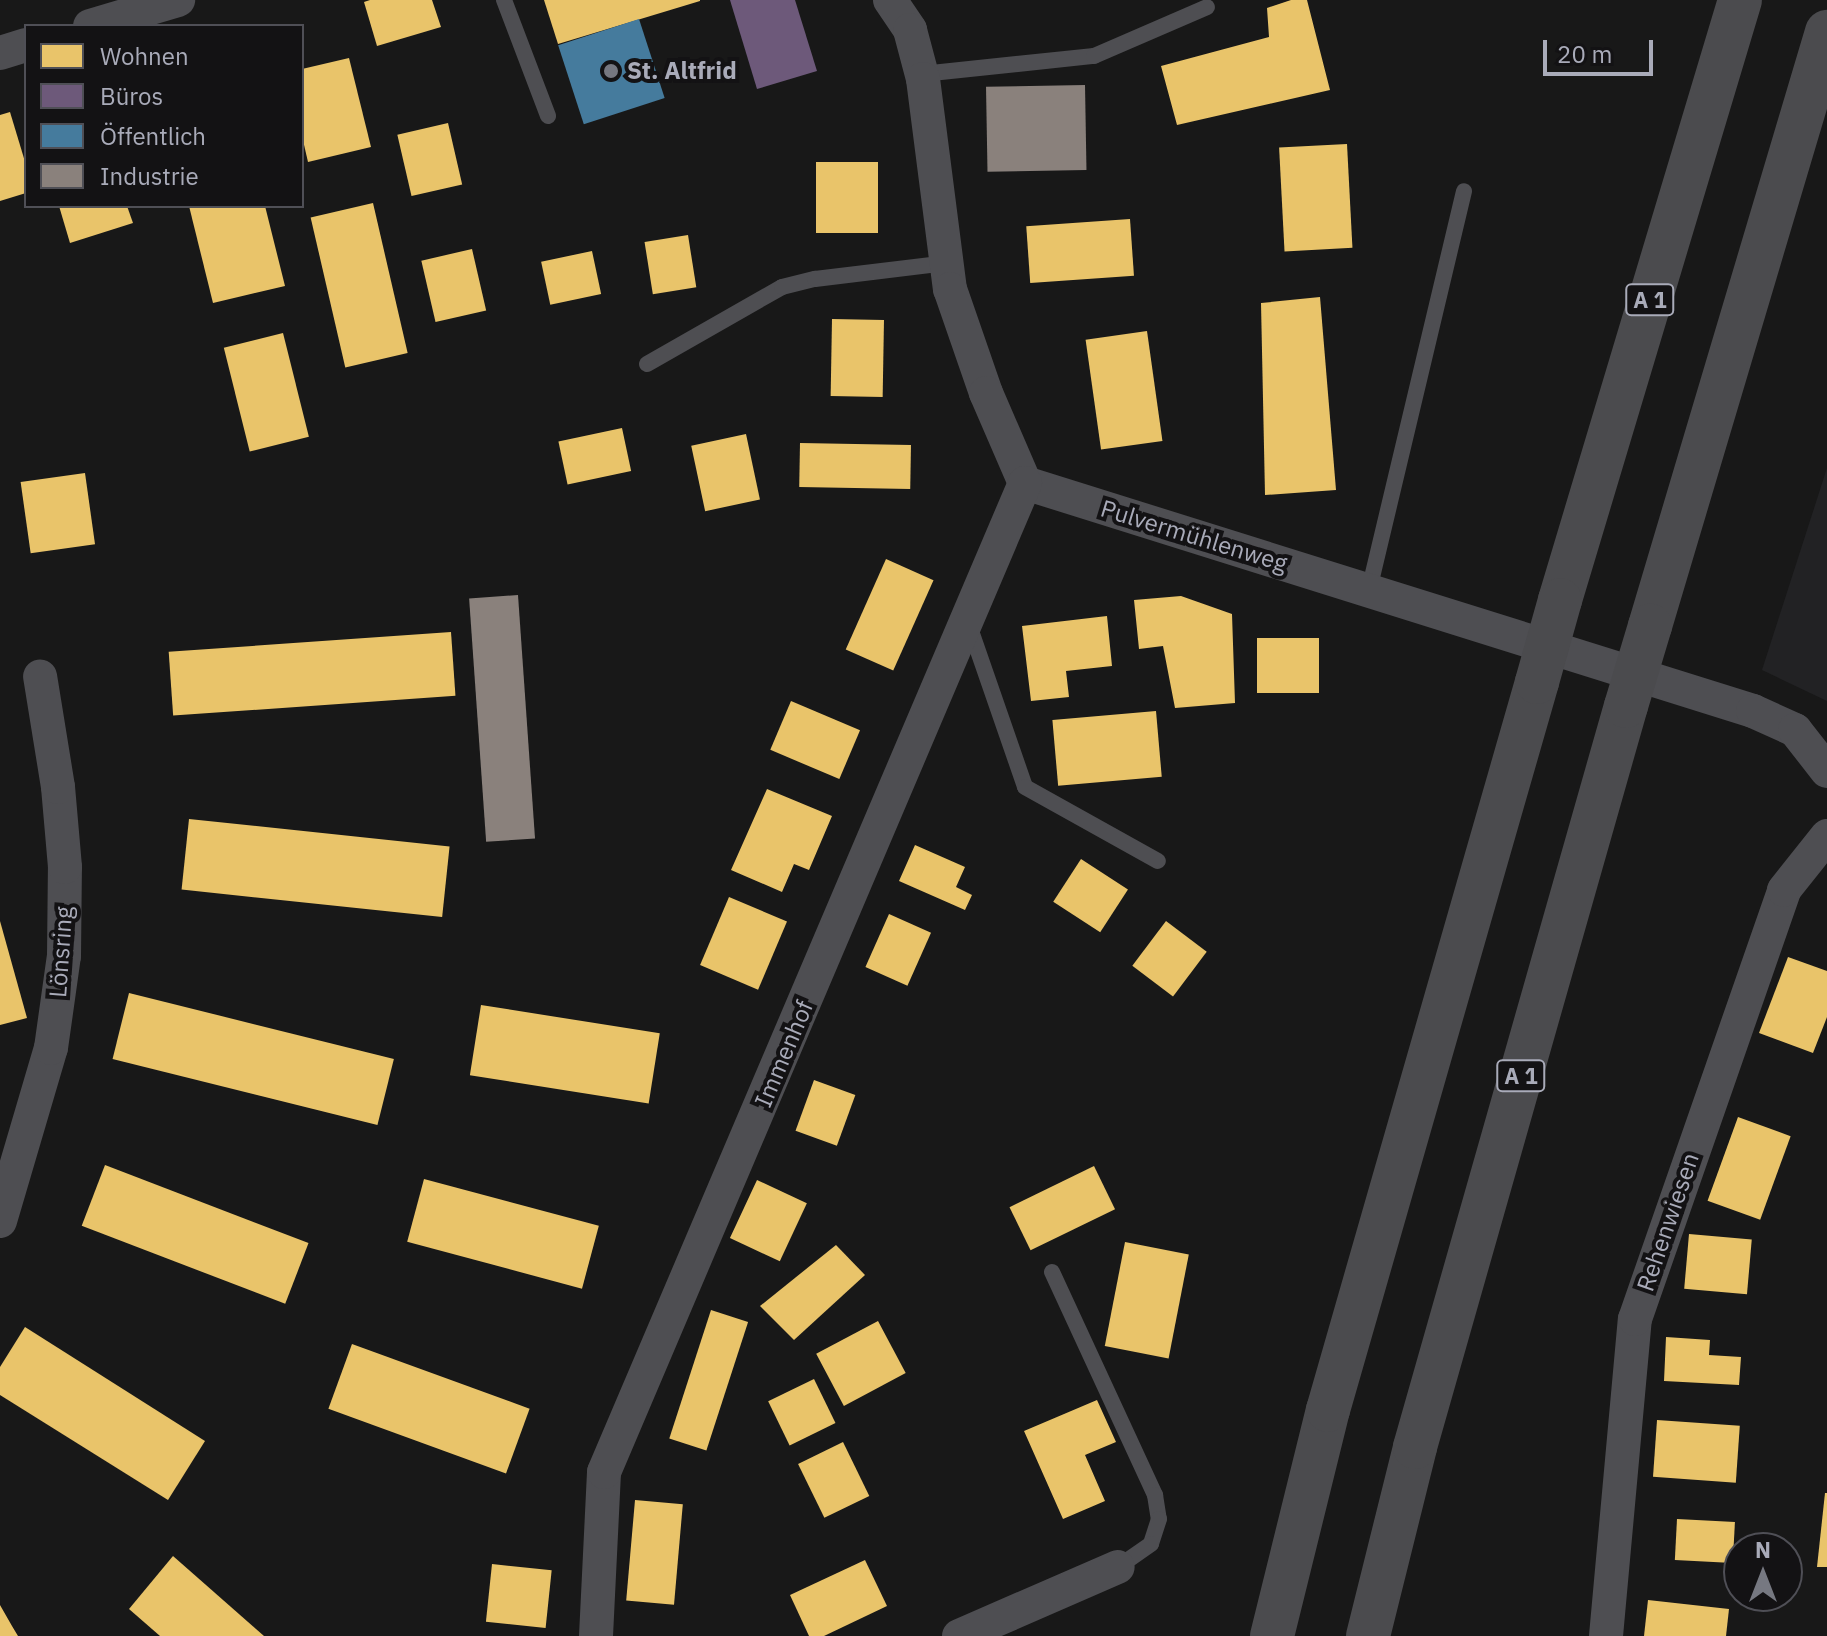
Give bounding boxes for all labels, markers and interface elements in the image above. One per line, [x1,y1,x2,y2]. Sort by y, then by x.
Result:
legend [24,24,304,208]
scale bar [1547,24,1657,74]
text: 20 m [1557,38,1612,70]
text: Wohnen [100,40,189,72]
place label: St. Altfrid [627,57,737,85]
marker: St. Altfrid [602,62,620,80]
text: Büros [100,80,163,112]
text: Öffentlich [100,120,206,152]
text: Industrie [100,160,199,192]
road number: A 1 [1624,282,1676,318]
street label: Pulvermühlenweg [1097,494,1291,578]
street label: Lönsring [43,905,79,999]
street label: Immenhof [749,996,819,1112]
road number: A 1 [1495,1058,1547,1094]
street label: Rehenwiesen [1631,1149,1705,1295]
north arrow [1723,1532,1803,1612]
text: N [1755,1535,1771,1564]

